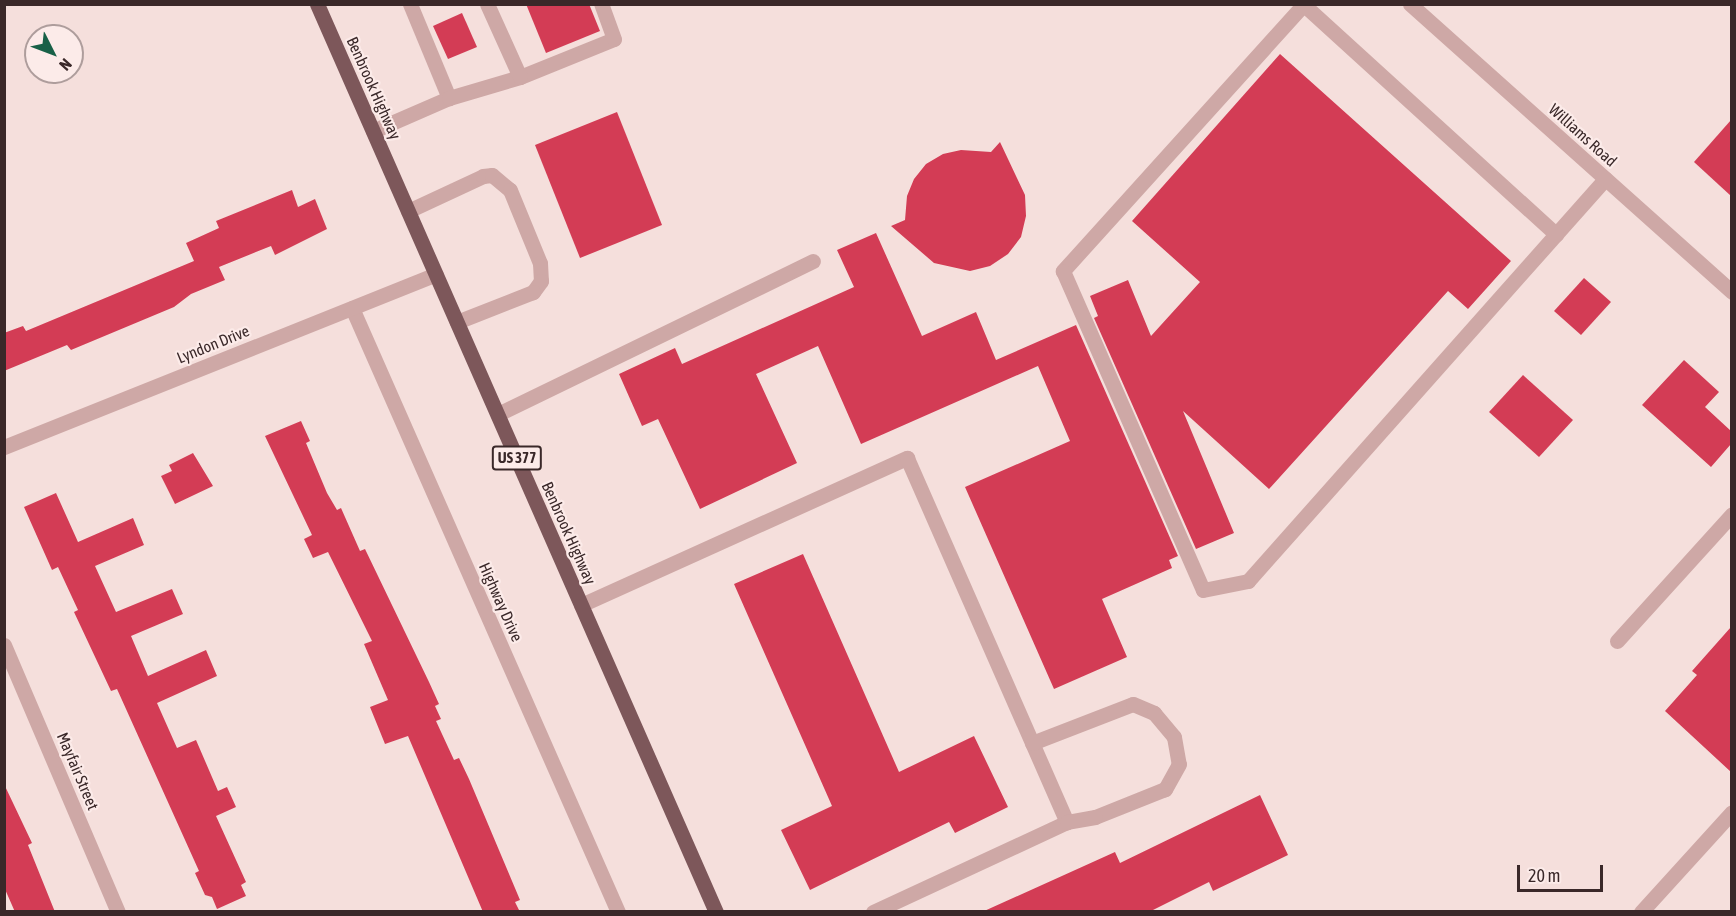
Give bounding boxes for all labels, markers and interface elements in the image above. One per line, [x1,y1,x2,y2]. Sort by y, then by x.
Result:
north arrow [24,24,84,84]
street label: Benbrook Highway [343,34,405,142]
text: N [56,55,76,74]
street label: Williams Road [1545,100,1621,170]
street label: Lyndon Drive [174,321,252,367]
road number: US 377 [492,446,542,470]
street label: Benbrook Highway [538,479,600,587]
street label: Highway Drive [475,560,527,644]
street label: Mayfair Street [53,729,103,813]
scale bar [1520,853,1606,891]
text: 20 m [1528,865,1560,886]

